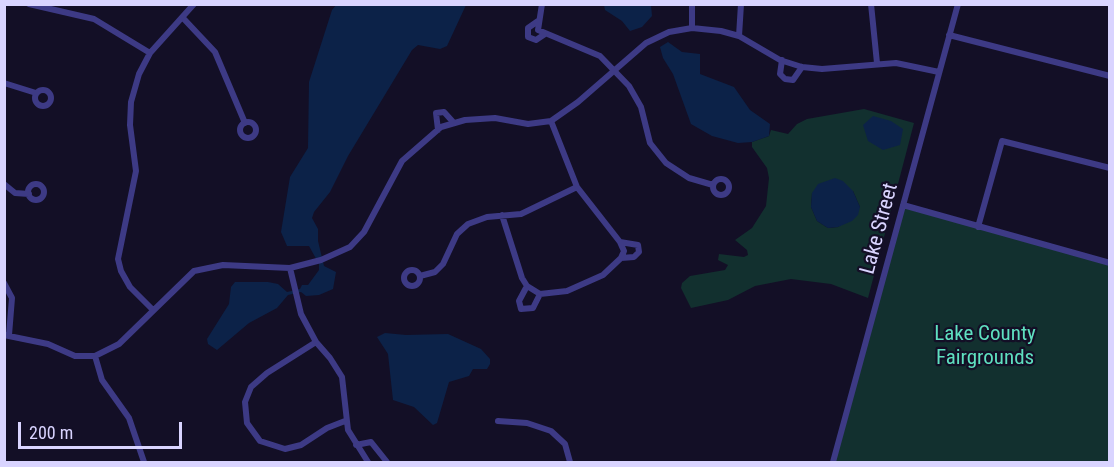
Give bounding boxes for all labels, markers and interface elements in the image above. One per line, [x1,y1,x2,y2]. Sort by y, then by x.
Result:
street label: Lake Street [856,181,904,277]
park label: Lake County Fairgrounds [934,322,1036,372]
scale bar [21,410,184,448]
text: 200 m [29,422,73,443]

